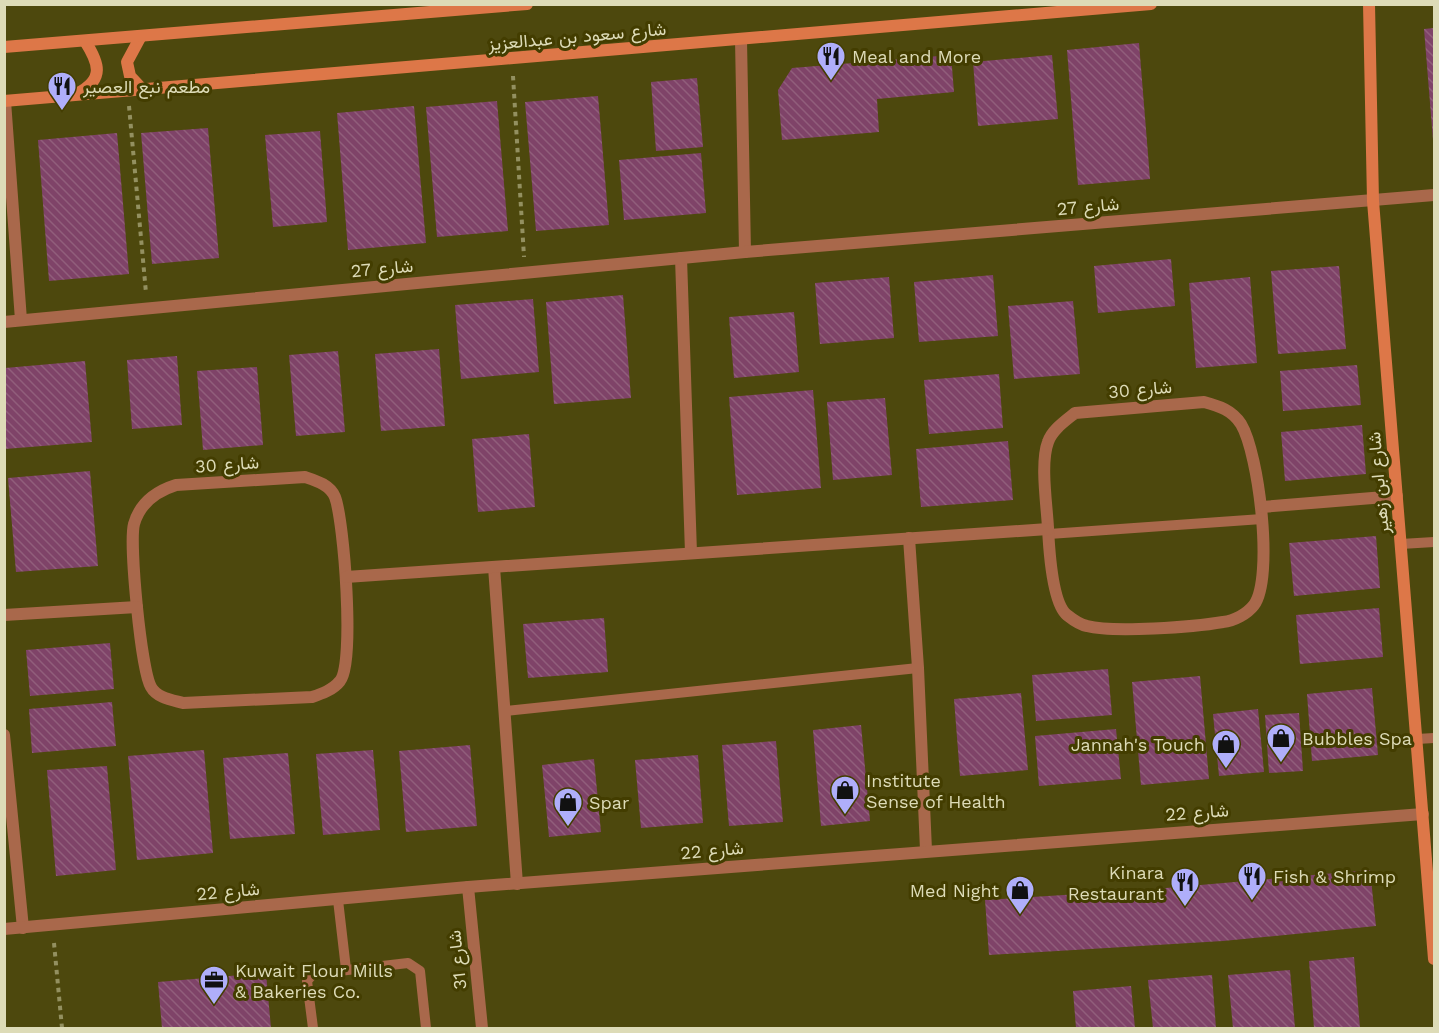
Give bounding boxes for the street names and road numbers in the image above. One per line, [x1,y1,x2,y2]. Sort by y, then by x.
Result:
street label: شارع سعود بن عبدالعزيز [486,18,667,56]
street label: شارع 27 [1056,193,1120,221]
street label: شارع 27 [350,255,414,283]
street label: شارع 30 [1107,376,1173,404]
street label: شارع ابن زهير [1363,431,1395,536]
street label: شارع 30 [194,451,260,479]
street label: شارع 22 [1165,799,1229,827]
street label: شارع 22 [680,837,745,865]
street label: شارع 22 [196,878,261,906]
street label: شارع 31 [443,929,473,991]

